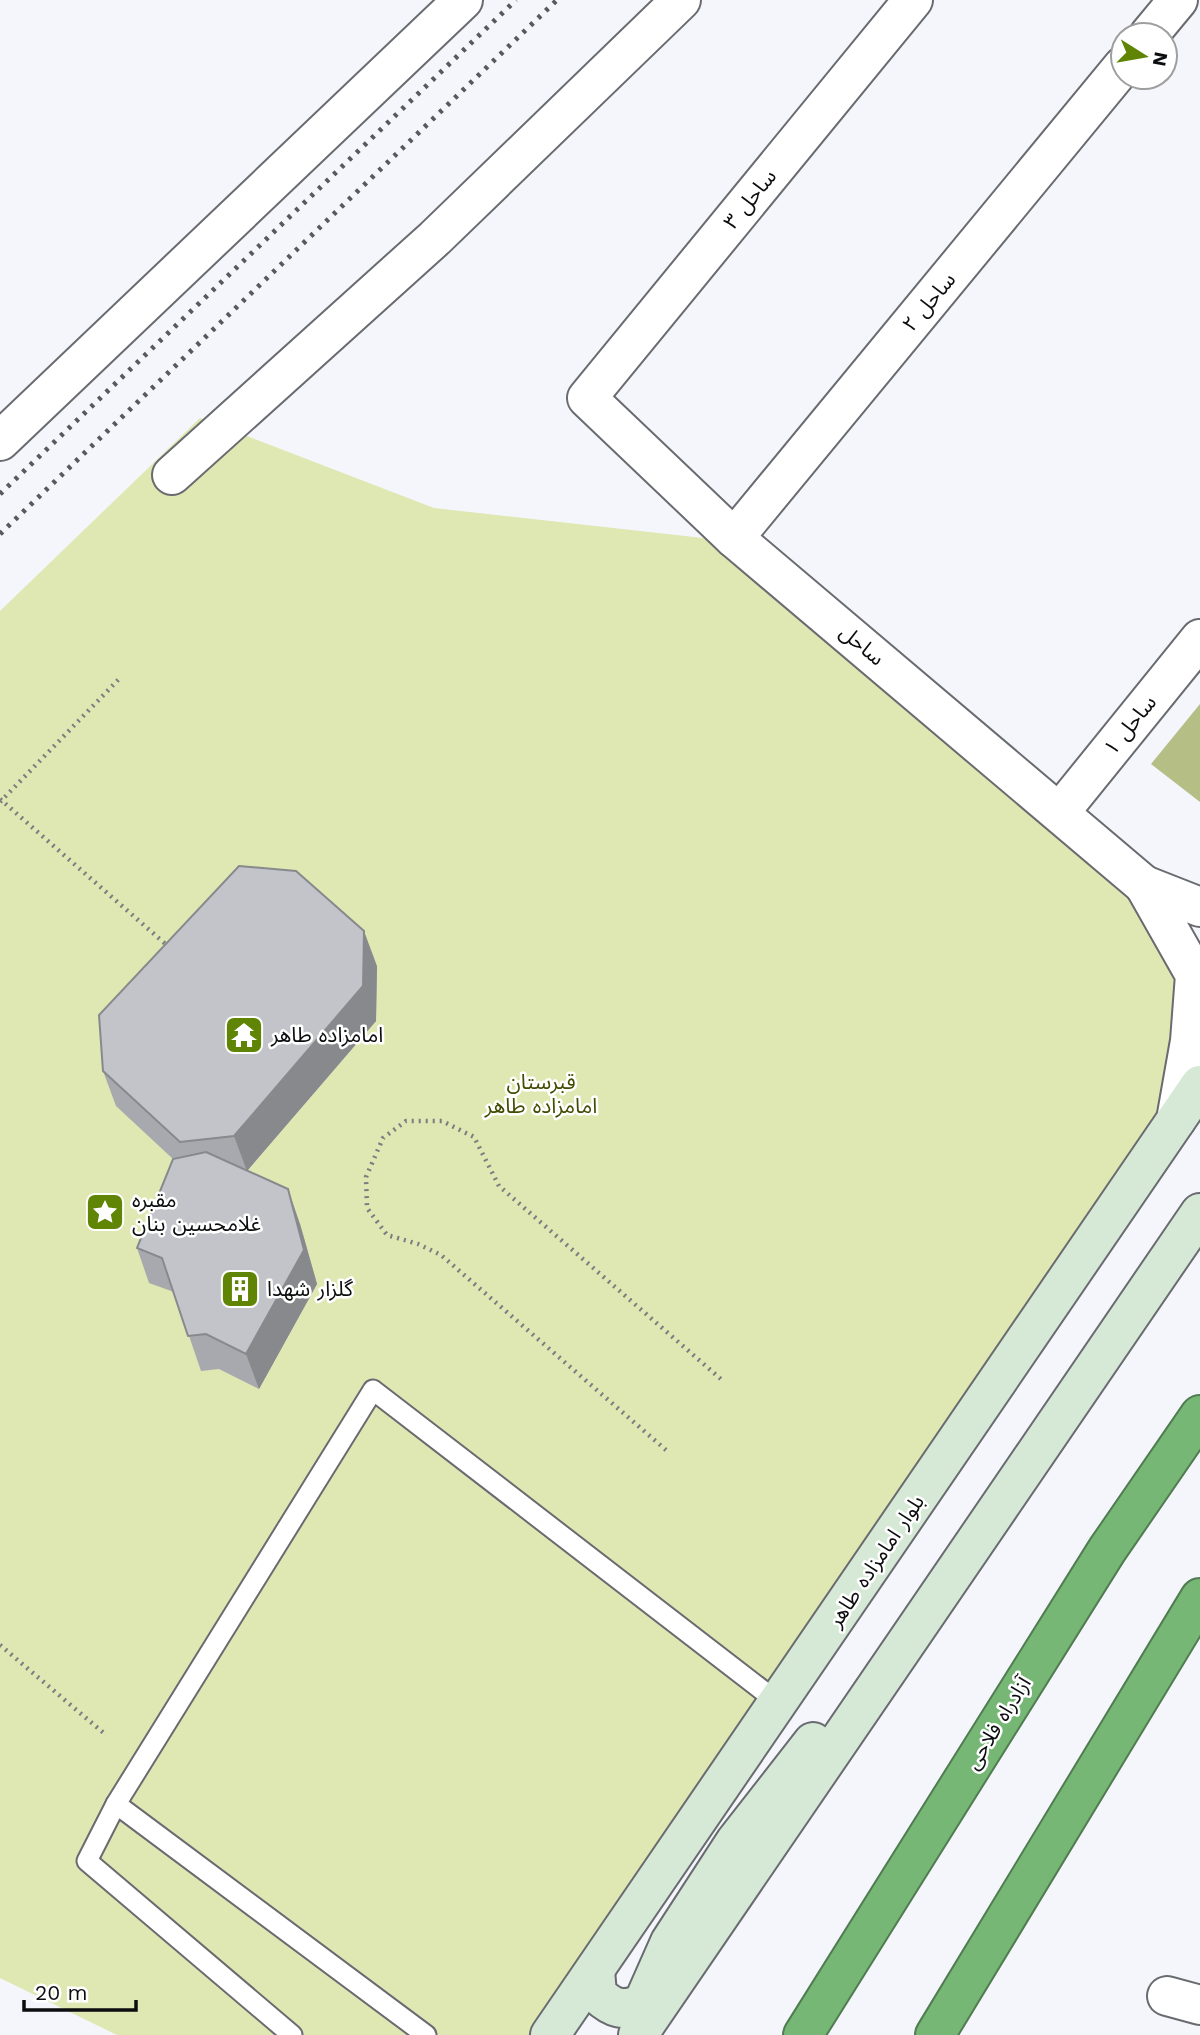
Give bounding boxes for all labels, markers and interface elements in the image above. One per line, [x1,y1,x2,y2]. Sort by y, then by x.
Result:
north arrow [1109,21,1179,91]
text: N [1148,50,1173,68]
street label: ساحل ۳ [718,164,781,234]
street label: ساحل ۲ [897,267,961,336]
street label: ساحل [835,619,890,670]
street label: ساحل ۱ [1098,690,1161,760]
temple icon: امامزاده طاهر [223,1014,265,1056]
place label: امامزاده طاهر [270,1022,383,1047]
park label: قبرستان امامزاده طاهر [484,1069,597,1118]
place label: مقبره غلامحسین بنان [132,1187,261,1236]
place icon: مقبره غلامحسین بنان [84,1191,126,1233]
building icon: گلزار شهدا [219,1268,261,1310]
place label: گلزار شهدا [267,1276,353,1301]
street label: بلوار امامزاده طاهر [822,1490,929,1632]
street label: آزادراه فلاحی [959,1671,1036,1774]
scale bar [24,1968,136,2012]
text: 20 m [35,1980,87,2005]

